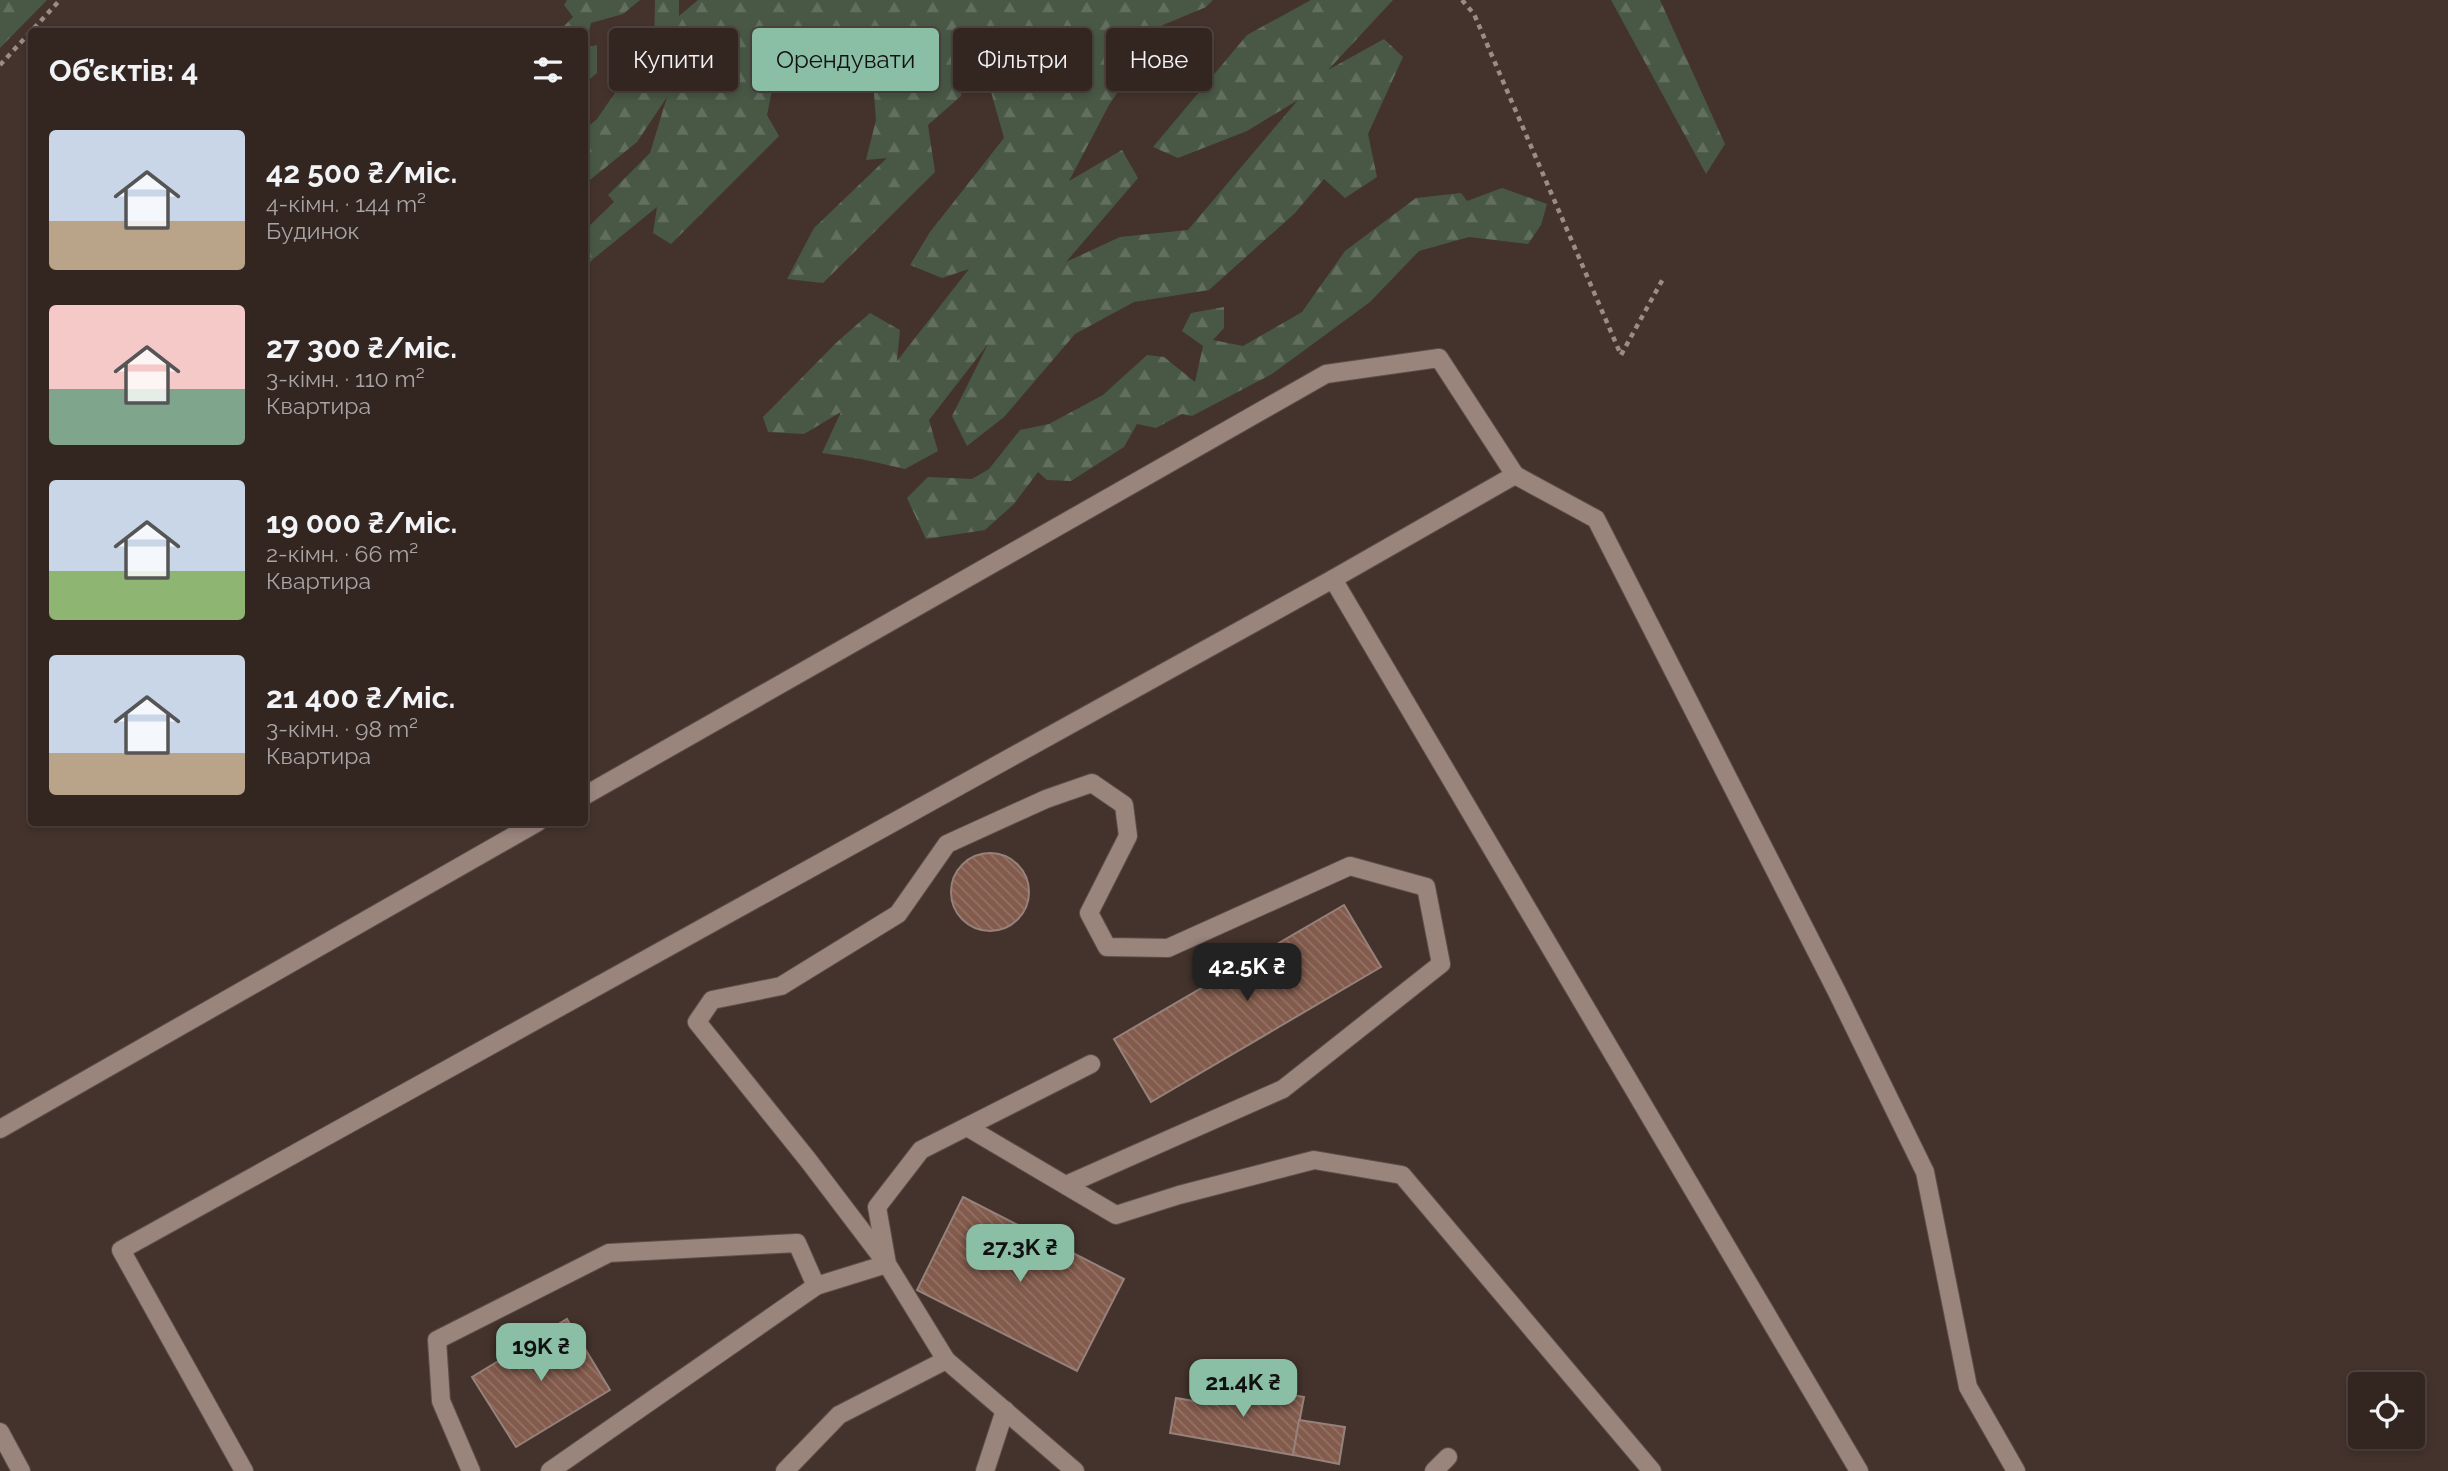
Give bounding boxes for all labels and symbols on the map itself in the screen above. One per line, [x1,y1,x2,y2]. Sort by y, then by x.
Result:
pin: 42.5K ₴ [1182,944,1312,1003]
pin: 27.3K ₴ [955,1224,1085,1284]
pin: 19K ₴ [492,1324,590,1383]
pin: 21.4K ₴ [1178,1360,1308,1419]

